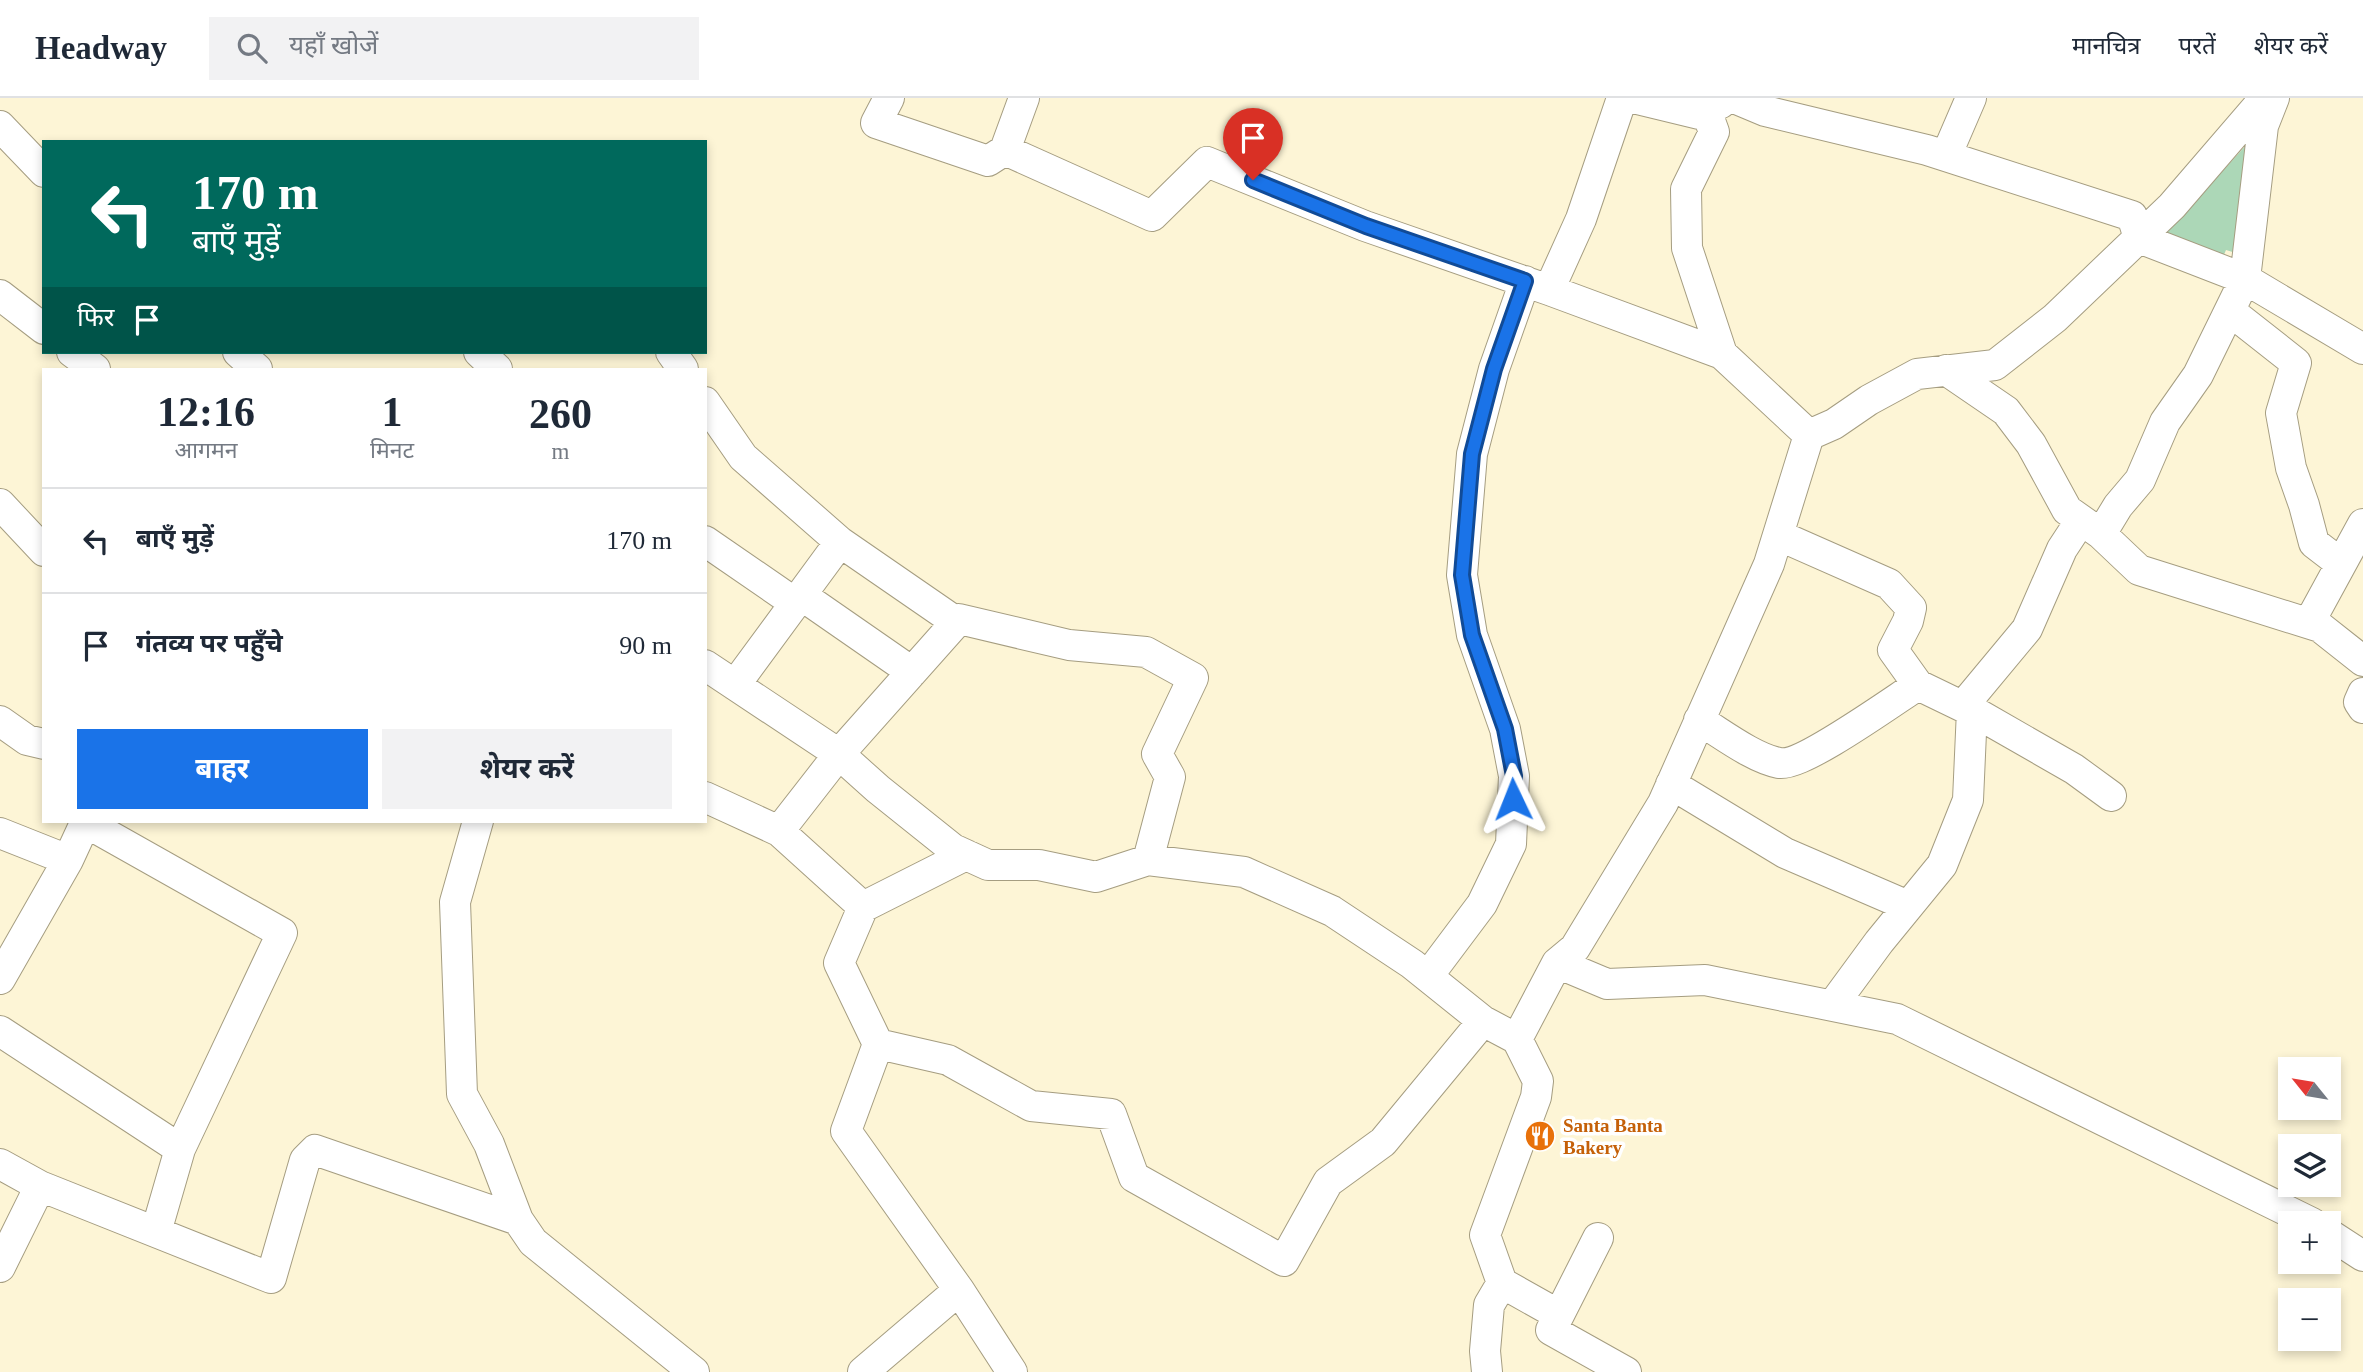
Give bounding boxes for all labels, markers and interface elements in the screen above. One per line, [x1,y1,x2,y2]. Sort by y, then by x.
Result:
search box [209,17,699,80]
icon: search [233,29,271,67]
text: Headway [35,30,167,66]
text: यहाँ खोजें [289,31,378,60]
text: मानचित्र [2072,33,2141,59]
text: परतें [2179,33,2216,59]
text: शेयर करें [2254,33,2328,59]
pin [1223,108,1283,180]
icon: arrive [1234,119,1272,157]
text: 170 m [192,165,319,220]
icon: left [77,168,168,259]
text: बाएँ मुड़ें [192,223,281,259]
icon: arrive [128,301,166,339]
text: फिर [77,303,114,332]
text: 12:16 [157,389,255,435]
text: 1 [381,389,402,435]
text: 260 [529,391,592,437]
text: आगमन [174,438,237,463]
text: मिनट [370,438,414,463]
text: m [552,439,569,464]
icon: left [77,522,115,560]
text: बाएँ मुड़ें [136,524,214,553]
text: 170 m [606,526,672,555]
icon: arrive [77,627,115,665]
text: गंतव्य पर पहुँचे [136,629,283,658]
text: 90 m [619,631,672,660]
button: बाहर [77,729,368,809]
button: शेयर करें [382,729,672,809]
position arrow [1476,762,1550,836]
north arrow [2278,1057,2342,1120]
map controls [2278,1057,2341,1351]
place label: Santa Banta Bakery [1563,1115,1663,1158]
restaurant icon: Santa Banta Bakery [1523,1119,1557,1153]
button: layers [2278,1134,2341,1197]
button: + [2278,1211,2341,1274]
button: − [2278,1288,2341,1351]

